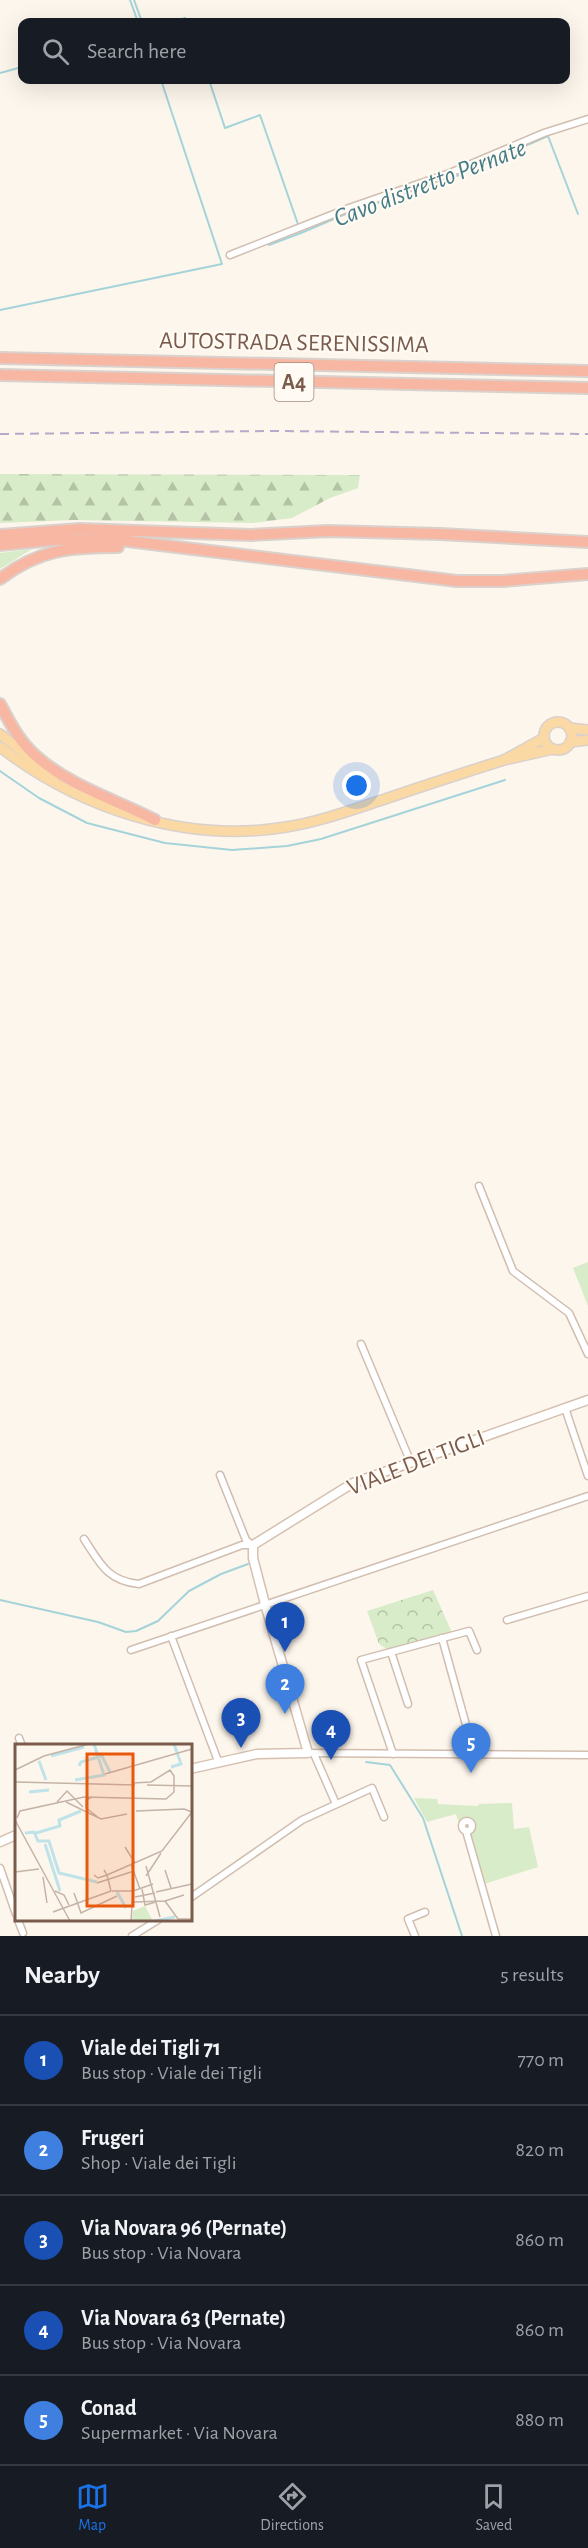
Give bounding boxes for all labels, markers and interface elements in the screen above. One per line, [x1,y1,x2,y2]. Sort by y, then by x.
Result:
search box [18,18,570,84]
icon: search [39,35,72,68]
text: Search here [87,40,186,62]
water label: Cavo distretto Pernate [330,134,530,232]
street label: AUTOSTRADA SERENISSIMA [159,329,429,357]
road number: A4 [274,363,314,401]
your location [342,771,371,800]
street label: VIALE DEI TIGLI [344,1426,488,1500]
pin: 1 [266,1602,304,1652]
pin: 2 [266,1664,304,1714]
pin: 3 [222,1698,260,1748]
pin: 4 [312,1710,350,1760]
pin: 5 [452,1724,490,1773]
inset map [15,1744,192,1921]
text: Nearby [24,1962,100,1988]
text: 5 results [500,1965,564,1985]
text: Viale dei Tigli 71 [81,2037,221,2059]
text: 1 [40,2050,47,2070]
text: 770 m [517,2050,564,2070]
text: Bus stop · Viale dei Tigli [81,2063,262,2083]
text: Frugeri [81,2127,144,2149]
text: 2 [39,2140,48,2160]
text: 820 m [516,2140,564,2160]
text: Shop · Viale dei Tigli [81,2153,237,2173]
text: Via Novara 96 (Pernate) [81,2217,287,2239]
text: 3 [39,2230,48,2250]
text: 860 m [515,2230,564,2250]
text: Bus stop · Via Novara [81,2243,241,2263]
text: Via Novara 63 (Pernate) [81,2307,286,2329]
text: 4 [38,2320,49,2340]
text: 860 m [515,2320,564,2340]
text: Bus stop · Via Novara [81,2333,241,2353]
text: Conad [81,2397,137,2419]
text: 5 [39,2410,48,2430]
text: 880 m [515,2410,564,2430]
text: Supermarket · Via Novara [81,2423,278,2443]
tab: Map [76,2480,109,2535]
tab: Directions [260,2480,324,2535]
tab: Saved [476,2480,512,2535]

